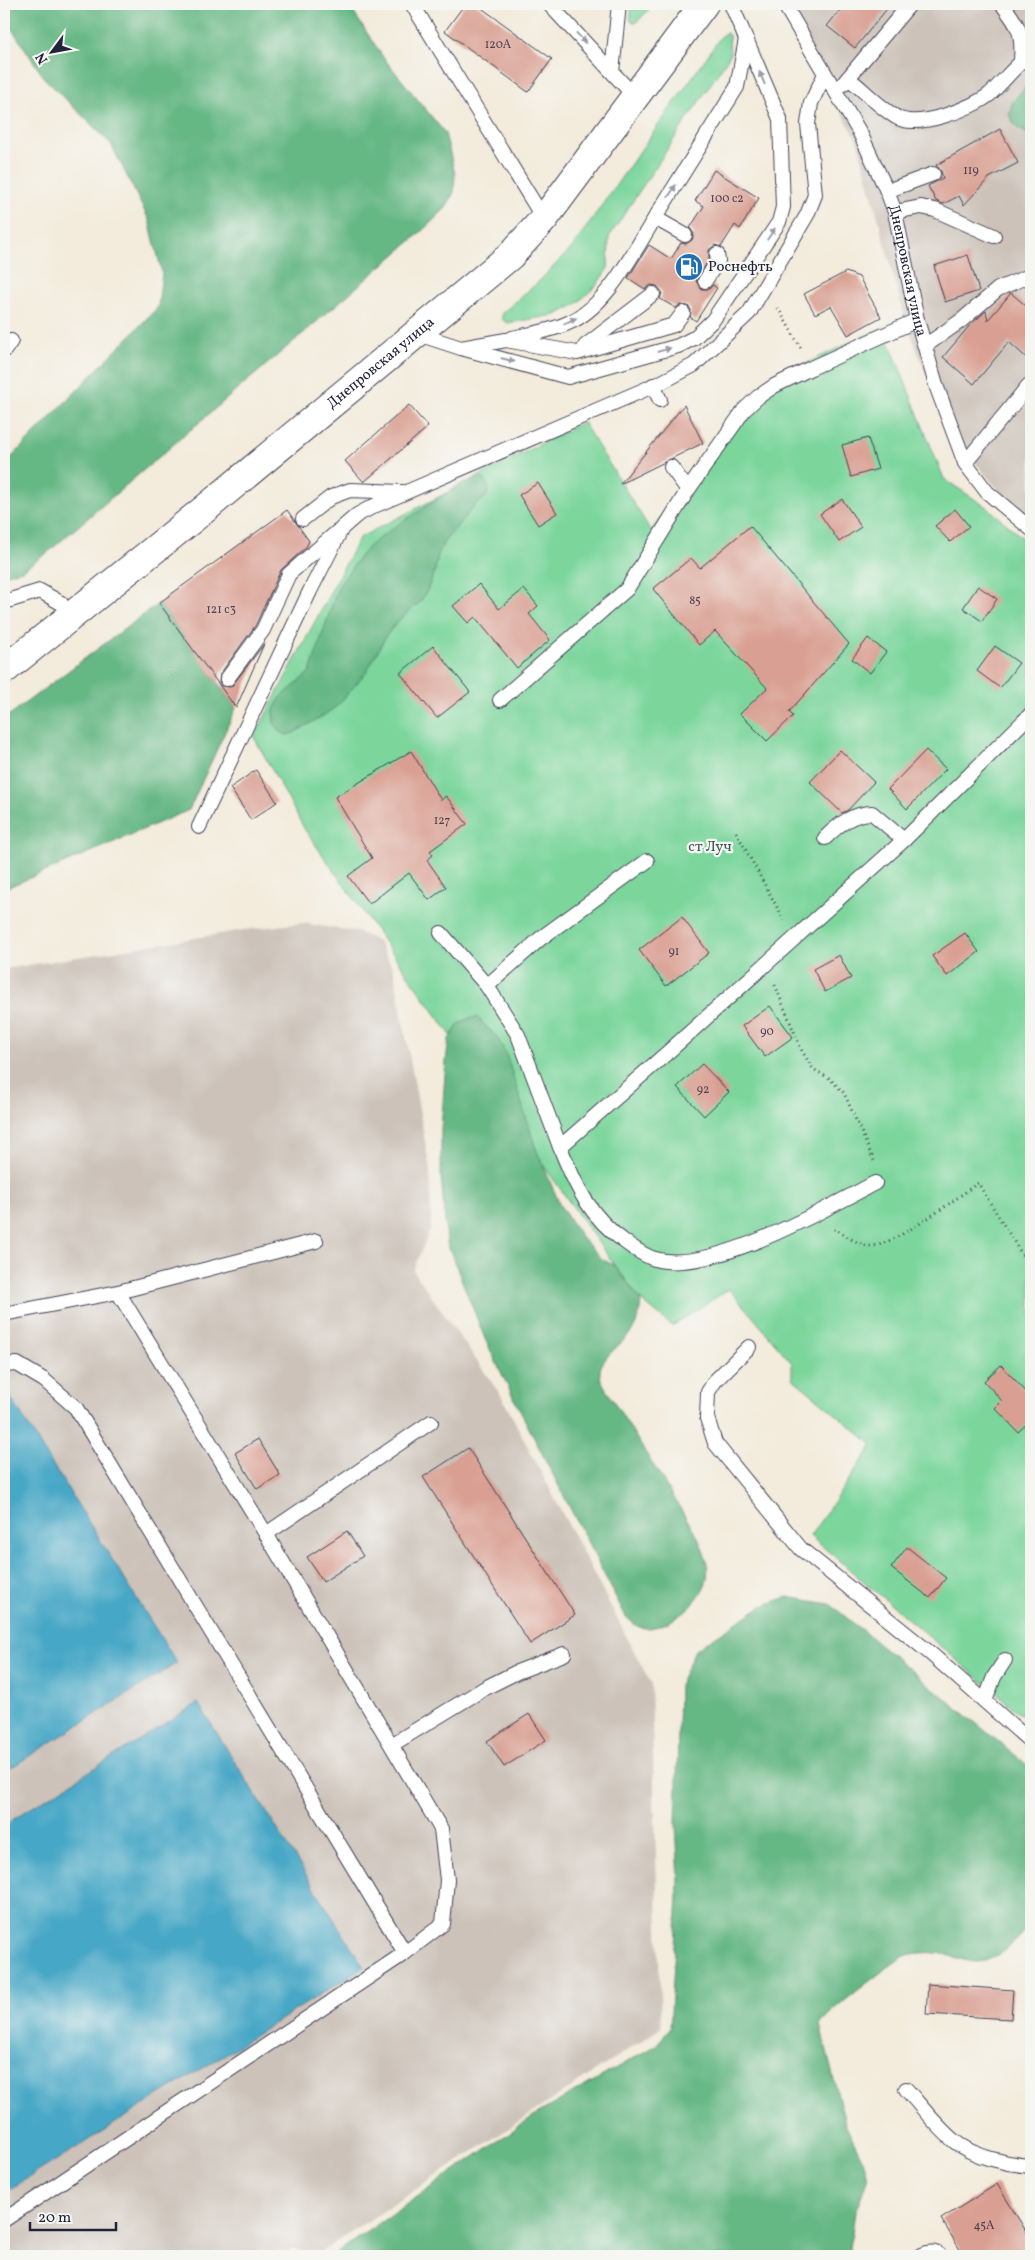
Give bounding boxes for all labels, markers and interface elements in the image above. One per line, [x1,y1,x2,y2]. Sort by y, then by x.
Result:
north arrow [28,28,78,78]
one-way arrow [575,32,587,44]
house number: 120А [485,37,512,53]
text: N [31,49,53,67]
one-way arrow [758,71,766,85]
house number: 119 [963,163,979,179]
one-way arrow [668,184,677,197]
house number: 100 с2 [710,191,744,207]
street label: Днепровская улица [883,201,932,339]
one-way arrow [766,227,776,241]
fuel station icon: Роснефть [674,252,704,282]
place label: Роснефть [708,257,773,278]
street label: Днепровская улица [322,312,439,414]
one-way arrow [563,317,577,325]
one-way arrow [657,345,672,353]
one-way arrow [500,357,515,365]
house number: 85 [689,593,701,609]
house number: 121 с3 [206,602,236,618]
house number: 127 [434,813,450,829]
park label: ст Луч [688,837,732,858]
house number: 91 [669,944,679,960]
house number: 90 [760,1024,774,1040]
house number: 92 [697,1082,709,1098]
scale bar [30,2200,116,2232]
text: 20 m [38,2208,71,2229]
house number: 45А [973,2218,995,2234]

